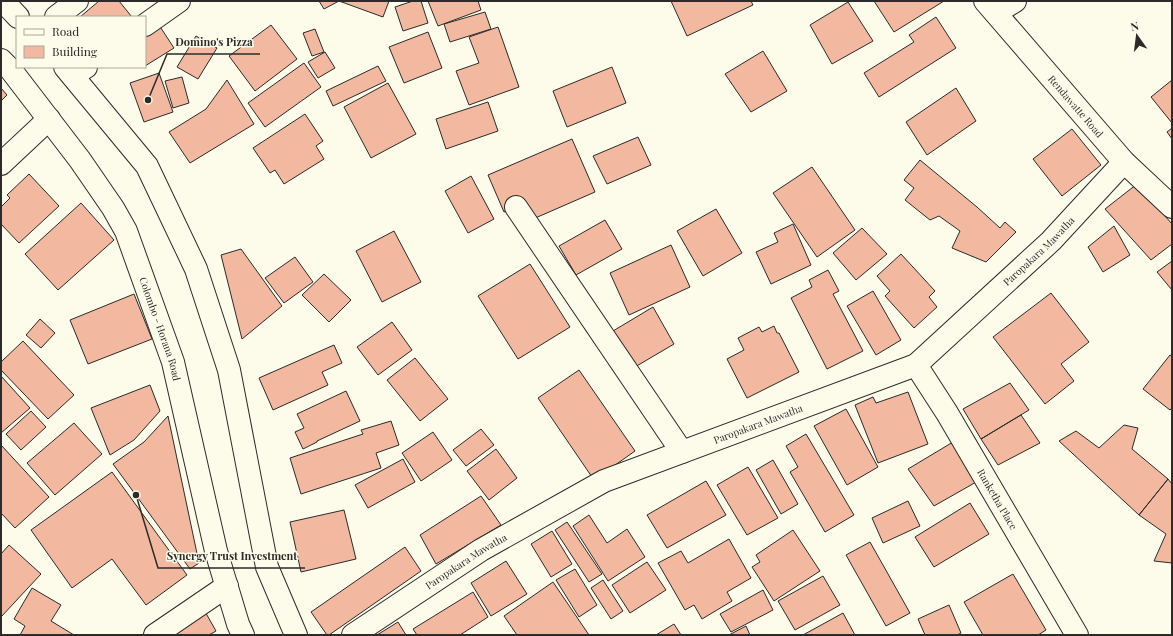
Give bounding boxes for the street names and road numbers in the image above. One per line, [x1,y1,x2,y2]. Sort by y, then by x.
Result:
street label: Rendawatte Road [1045,72,1107,140]
street label: Paropakara Mawatha [1000,213,1077,289]
street label: Colombo - Horana Road [136,275,184,382]
street label: Paropakara Mawatha [711,401,805,447]
street label: Ranketha Place [974,466,1021,532]
street label: Paropakara Mawatha [422,530,509,592]

